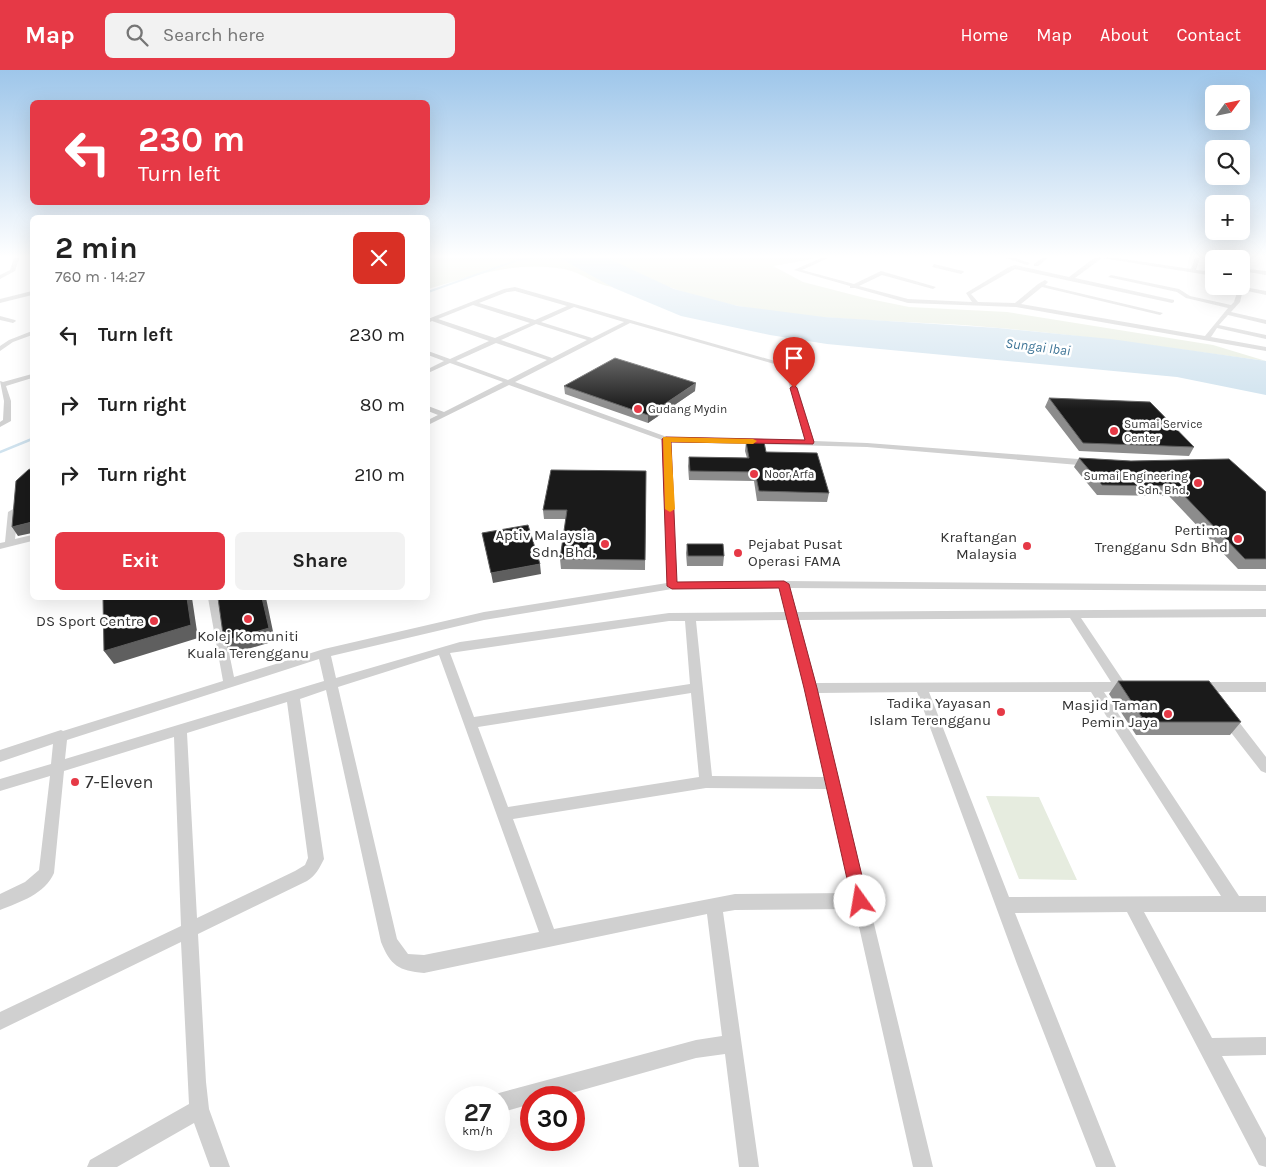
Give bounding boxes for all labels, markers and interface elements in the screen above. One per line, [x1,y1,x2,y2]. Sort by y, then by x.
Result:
search box [105,13,455,58]
text: Map [25,21,75,49]
icon: search [123,21,151,49]
text: Search here [163,24,265,46]
text: Home [960,24,1008,46]
text: Map [1036,24,1072,46]
text: About [1100,24,1149,46]
text: Contact [1177,24,1241,46]
north arrow [1205,85,1250,130]
map controls [1205,85,1250,295]
text: 230 m [138,119,245,160]
icon: left [55,120,120,185]
button: search [1205,140,1250,185]
text: Turn left [138,161,221,187]
button: + [1205,195,1250,240]
text: 2 min [55,230,138,266]
button: close [353,232,405,284]
button: − [1205,250,1250,295]
text: 760 m · 14:27 [55,267,145,286]
icon: left [55,321,83,349]
text: Turn left [98,324,173,346]
text: 230 m [349,324,405,346]
water label: Sungai Ibai [1004,335,1072,359]
pin [773,337,815,388]
icon: arrive [780,344,808,372]
icon: right [55,391,83,419]
text: Turn right [98,394,187,416]
text: 80 m [360,394,405,416]
place label: Gudang Mydin [648,402,727,416]
marker: Gudang Mydin [632,403,644,415]
place label: Sumai Service Center [1124,417,1203,445]
marker: Sumai Service Center [1108,425,1120,437]
icon: right [55,461,83,489]
text: Turn right [98,464,187,486]
text: 210 m [354,464,405,486]
place label: Noor Arfa [764,467,814,481]
marker: Noor Arfa [748,468,760,480]
place label: Sumai Engineering Sdn. Bhd. [1083,469,1188,497]
marker: Sumai Engineering Sdn. Bhd. [1192,477,1204,489]
place label: Pertima Trengganu Sdn Bhd [1095,521,1228,556]
place label: Aptiv Malaysia Sdn. Bhd. [495,526,595,561]
place label: Kraftangan Malaysia [940,528,1017,563]
button: Exit [55,532,225,590]
button: Share [235,532,405,590]
marker: Pertima Trengganu Sdn Bhd [1232,533,1244,545]
place label: Pejabat Pusat Operasi FAMA [748,535,843,570]
marker: Aptiv Malaysia Sdn. Bhd. [599,538,611,550]
marker: Kraftangan Malaysia [1021,540,1033,552]
marker: Pejabat Pusat Operasi FAMA [732,547,744,559]
place label: DS Sport Centre [36,612,144,630]
marker: Kolej Komuniti Kuala Terengganu [242,613,254,625]
marker: DS Sport Centre [148,615,160,627]
place label: Kolej Komuniti Kuala Terengganu [187,627,309,662]
place label: Tadika Yayasan Islam Terengganu [869,694,991,729]
place label: Masjid Taman Pemin Jaya [1062,696,1158,731]
marker: Tadika Yayasan Islam Terengganu [995,706,1007,718]
marker: Masjid Taman Pemin Jaya [1162,708,1174,720]
place label: 7-Eleven [85,771,153,793]
marker: 7-Eleven [69,776,81,788]
position arrow [833,874,885,926]
speed limit sign: 30 [520,1086,585,1151]
text: 27 [464,1098,491,1127]
text: km/h [462,1124,493,1138]

